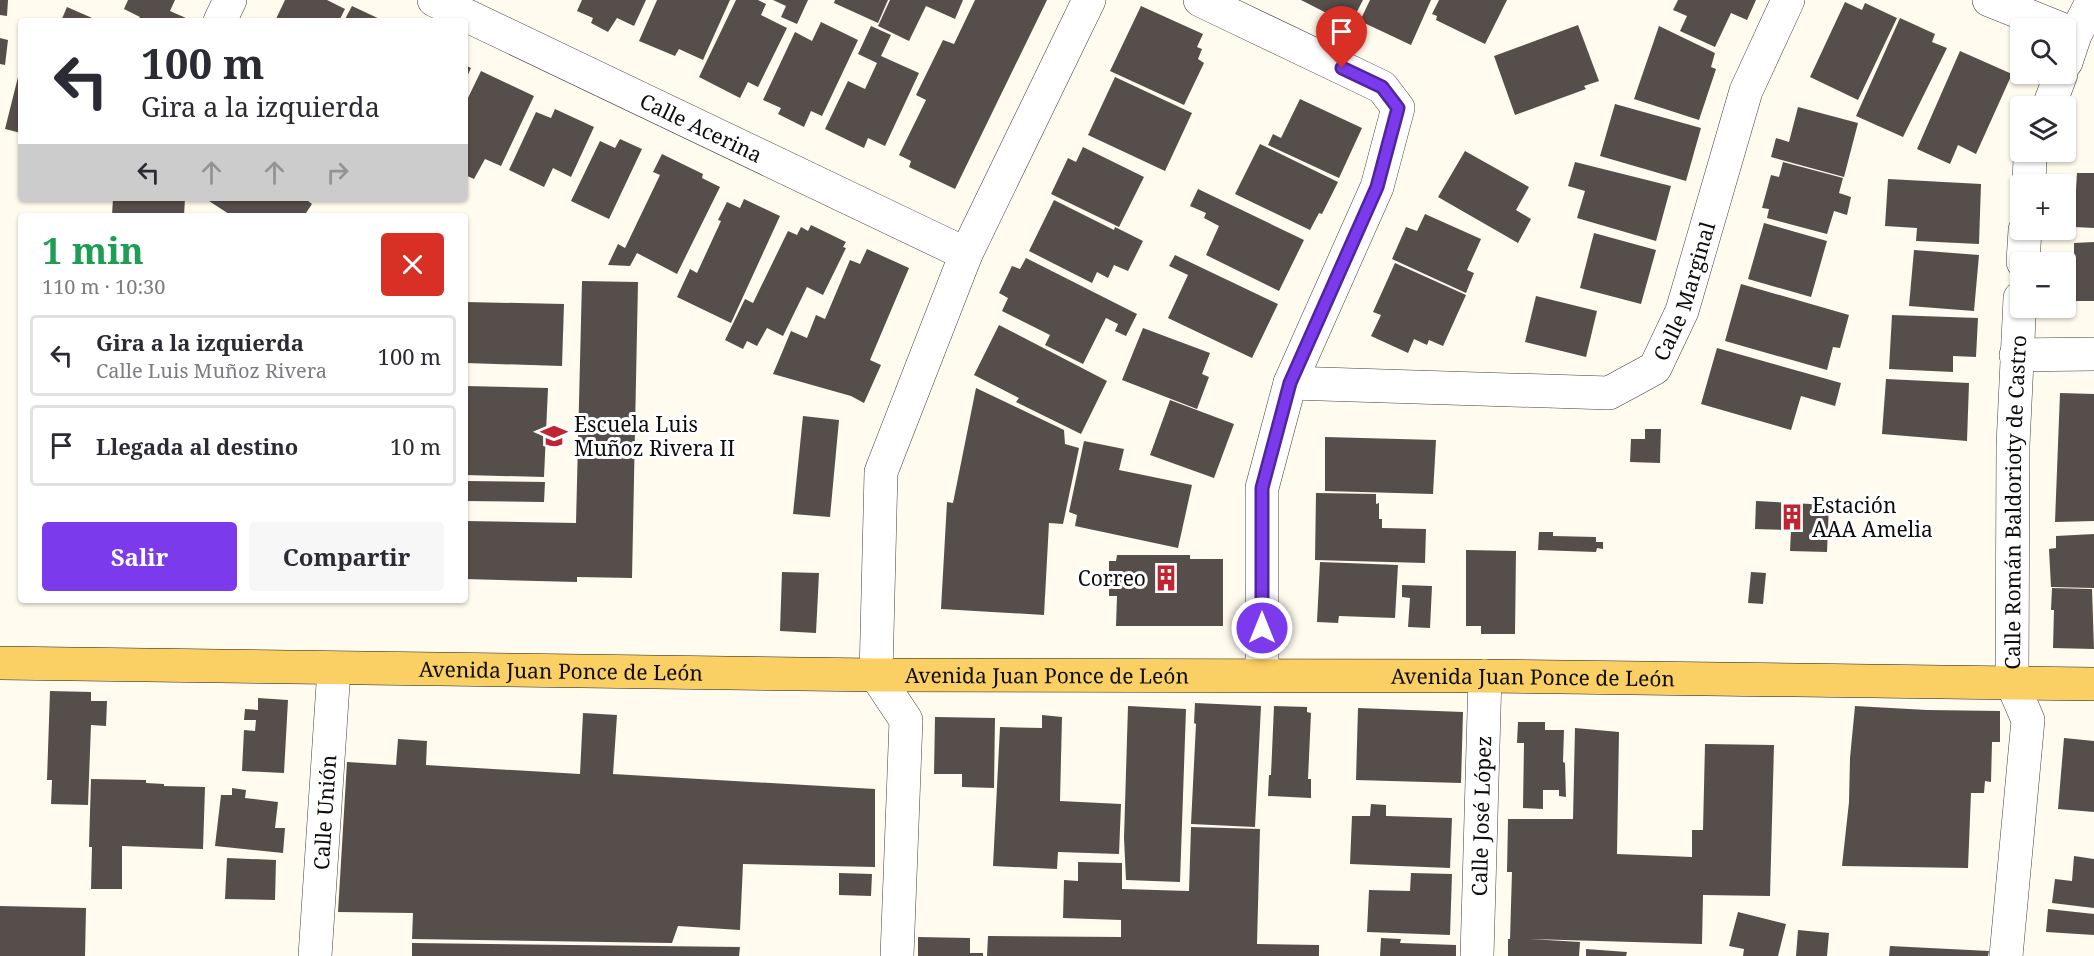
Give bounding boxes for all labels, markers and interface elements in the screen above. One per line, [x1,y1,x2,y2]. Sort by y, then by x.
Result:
pin [1316,6,1367,68]
icon: arrive [1325,15,1358,48]
map controls [2010,18,2076,318]
button: search [2010,18,2076,84]
text: 100 m [141,34,265,91]
icon: left [42,42,120,120]
street label: Calle Acerina [635,86,767,169]
text: Gira a la izquierda [141,88,380,125]
button: layers [2010,96,2076,162]
icon: left [132,156,165,189]
icon: ahead [195,156,228,189]
icon: ahead [258,156,291,189]
icon: right [321,156,354,189]
button: + [2010,174,2076,240]
street label: Calle Marginal [1646,218,1721,365]
text: 1 min [42,226,144,275]
button: close [381,233,444,296]
button: − [2010,252,2076,318]
text: 110 m · 10:30 [42,273,165,300]
text: Gira a la izquierda [96,327,304,357]
street label: Calle Román Baldorioty de Castro [1998,334,2032,670]
icon: left [45,339,78,372]
text: 100 m [378,341,441,371]
text: Calle Luis Muñoz Rivera [96,357,327,384]
place label: Escuela Luis Muñoz Rivera II [574,410,735,462]
school or university icon: Escuela Luis Muñoz Rivera II [539,421,569,451]
icon: arrive [45,429,78,462]
text: Llegada al destino [96,431,298,461]
text: 10 m [390,431,441,461]
place label: Estación AAA Amelia [1812,491,1933,543]
building icon: Estación AAA Amelia [1777,502,1807,532]
button: Salir [42,522,237,591]
button: Compartir [249,522,444,591]
building icon: Correo [1151,563,1181,593]
place label: Correo [1078,564,1146,592]
position arrow [1230,596,1294,660]
street label: Avenida Juan Ponce de León [419,655,703,687]
street label: Avenida Juan Ponce de León [905,661,1189,690]
street label: Avenida Juan Ponce de León [1391,662,1675,692]
street label: Calle José López [1465,735,1497,897]
street label: Calle Unión [307,754,342,871]

